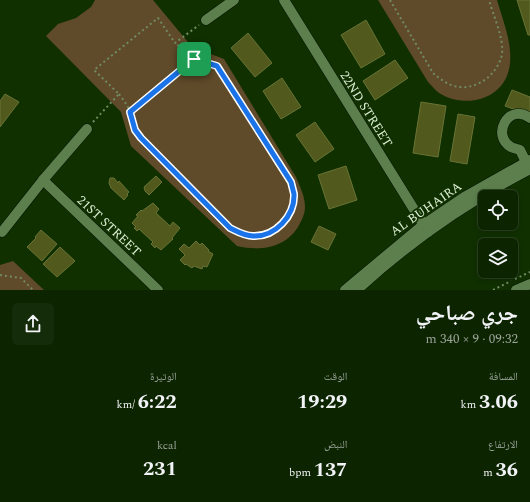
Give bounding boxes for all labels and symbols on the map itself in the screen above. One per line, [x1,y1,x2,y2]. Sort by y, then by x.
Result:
pin [177,42,211,76]
street label: 22ND STREET [335,67,398,151]
street label: AL BUHAIRA [386,177,466,241]
street label: 21ST STREET [72,191,146,261]

